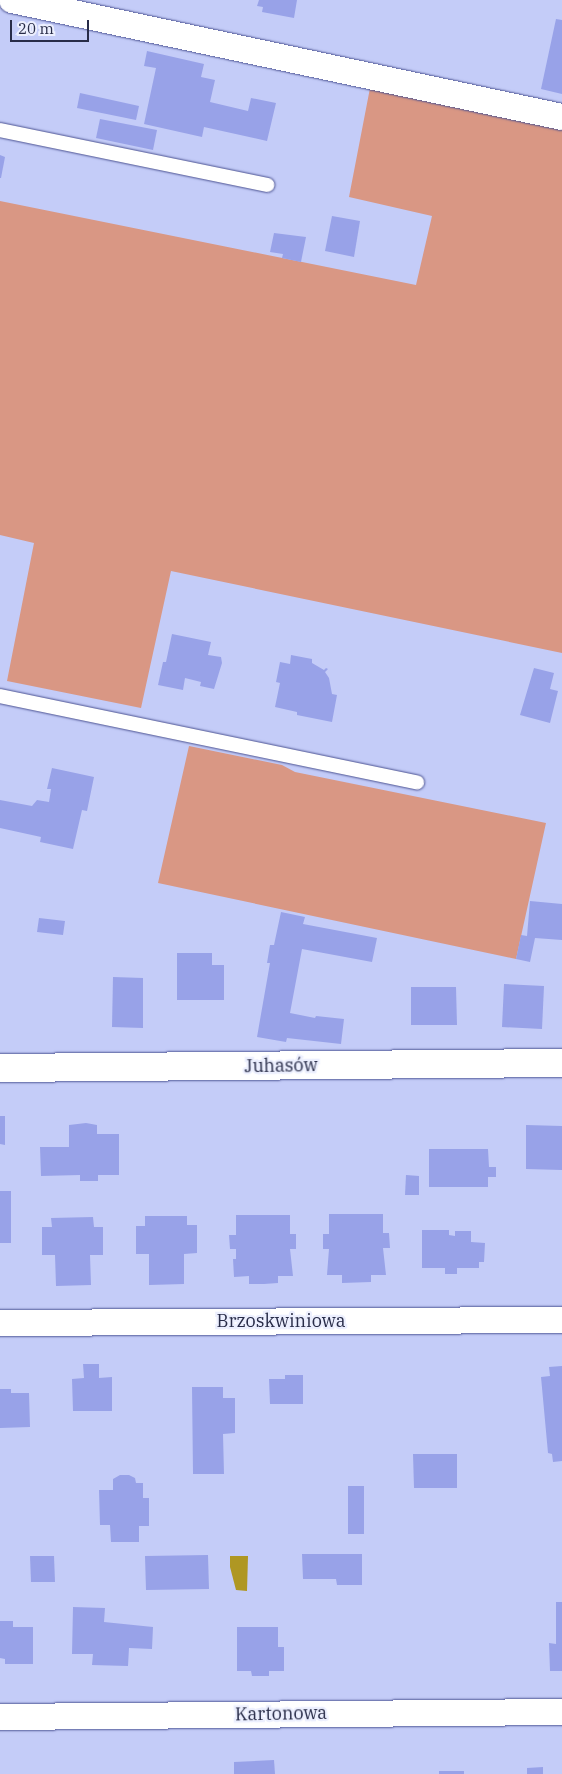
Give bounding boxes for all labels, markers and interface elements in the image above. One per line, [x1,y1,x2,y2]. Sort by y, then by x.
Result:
scale bar [12,10,91,42]
text: 20 m [18,19,54,38]
street label: Juhasów [244,1055,318,1077]
street label: Brzoskwiniowa [217,1310,345,1332]
street label: Kartonowa [235,1702,327,1726]

